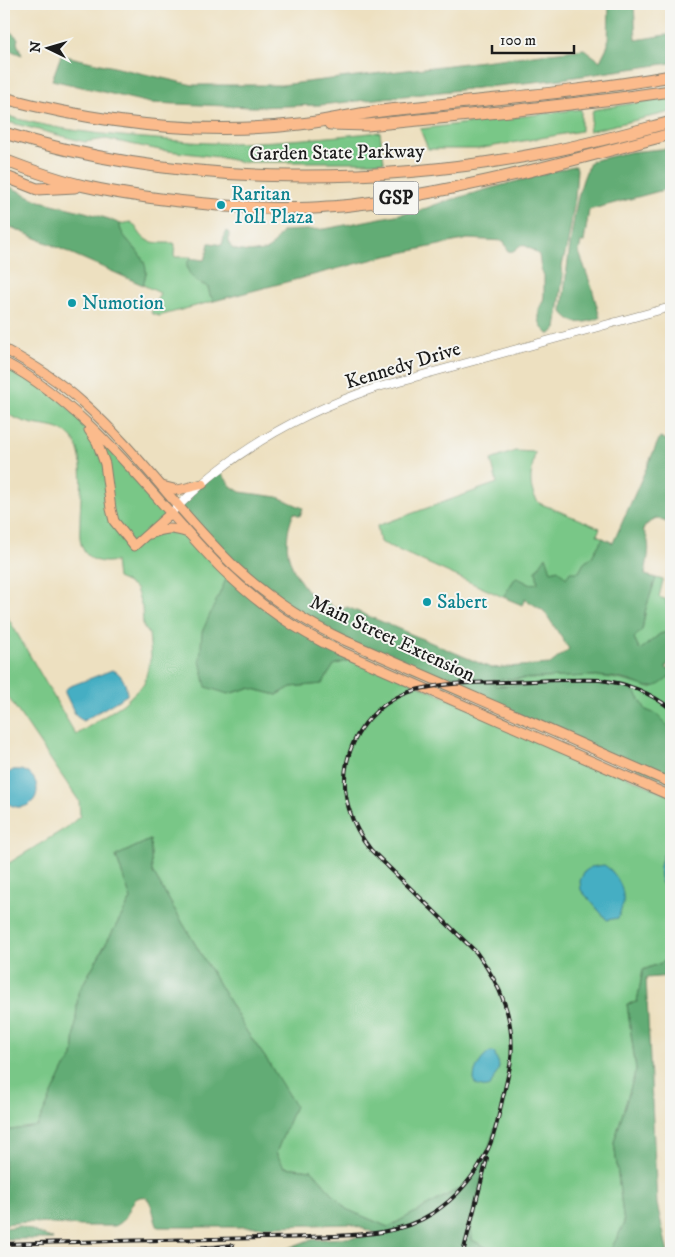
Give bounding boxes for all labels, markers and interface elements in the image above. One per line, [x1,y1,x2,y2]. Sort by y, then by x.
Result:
north arrow [22,22,72,72]
scale bar [492,22,575,54]
text: 100 m [500,31,536,50]
text: N [27,40,46,53]
street label: Garden State Parkway [249,139,425,167]
place label: Raritan Toll Plaza [231,182,314,230]
road number: GSP [374,182,418,214]
marker: Raritan Toll Plaza [215,199,227,211]
place label: Numotion [82,291,165,316]
marker: Numotion [66,297,78,309]
street label: Kennedy Drive [342,337,464,395]
street label: Main Street Extension [305,590,479,688]
place label: Sabert [437,590,487,615]
marker: Sabert [421,596,433,608]

